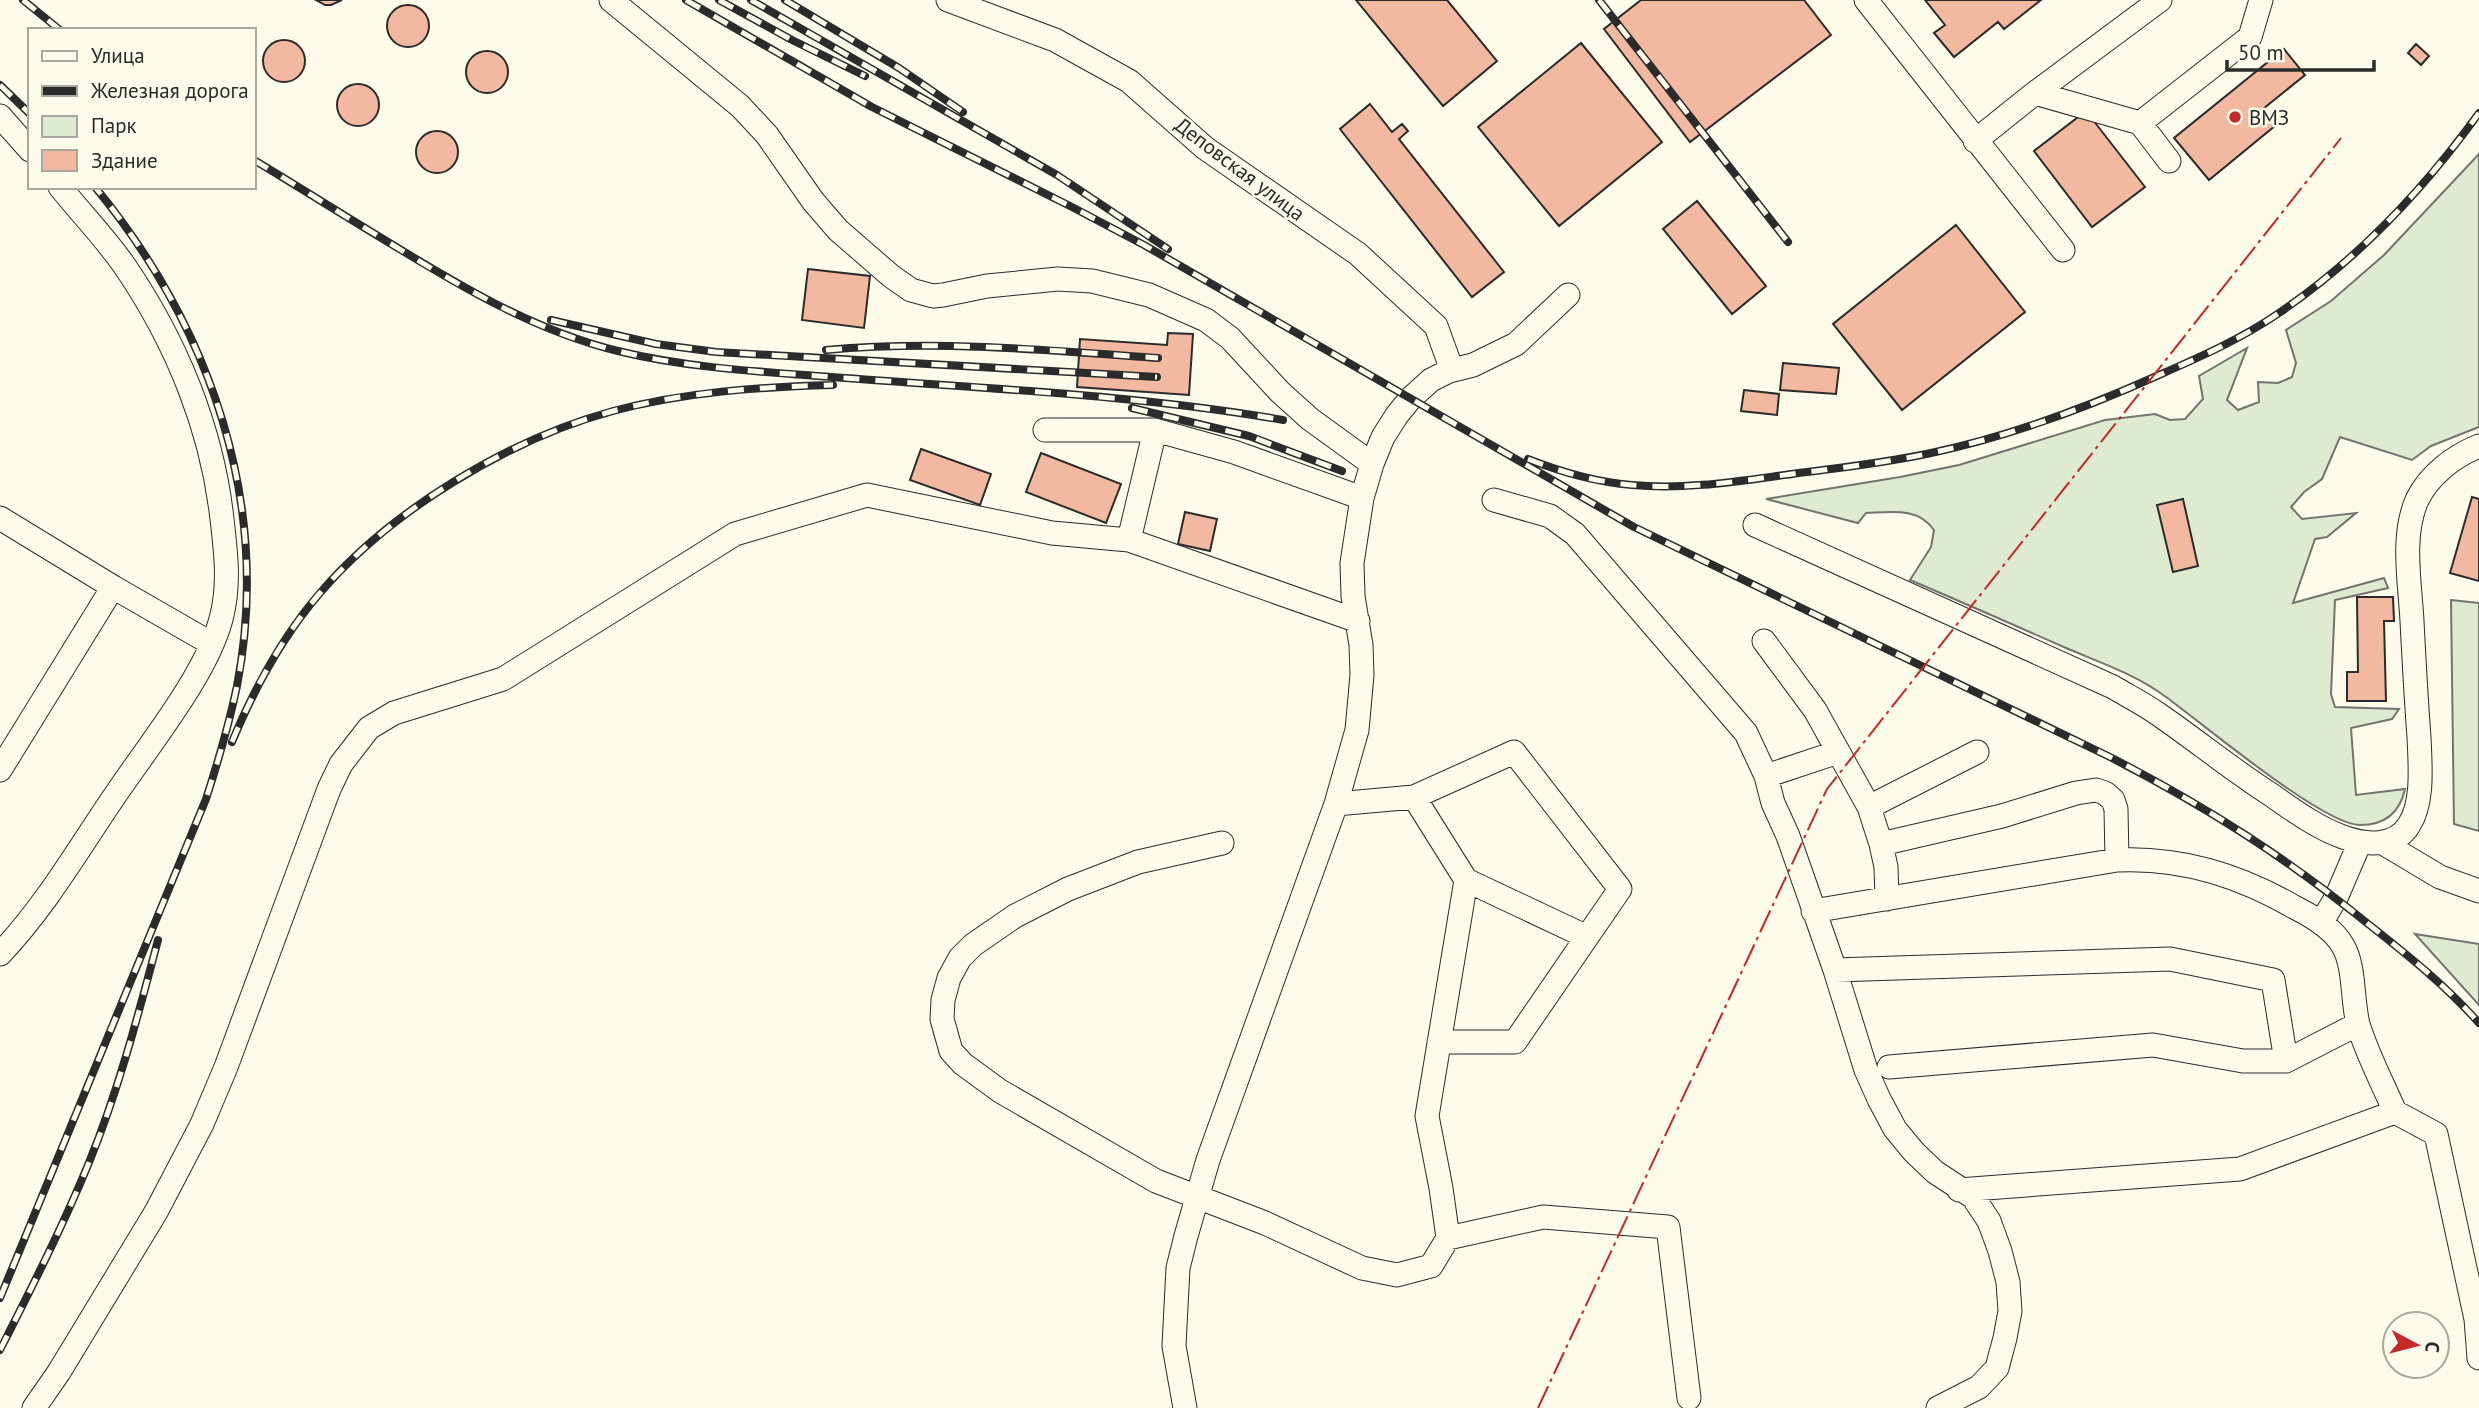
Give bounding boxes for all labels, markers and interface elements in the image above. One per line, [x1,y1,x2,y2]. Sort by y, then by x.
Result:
legend [28,28,256,189]
scale bar [2227,28,2374,72]
text: 50 m [2238,39,2284,66]
text: Улица [91,42,145,69]
text: Железная дорога [90,77,249,104]
place label: ВМЗ [2249,104,2289,131]
marker: ВМЗ [2227,109,2243,125]
street label: Деповская улица [1170,111,1310,227]
text: Парк [91,112,137,139]
text: Здание [91,147,158,174]
north arrow [2381,1310,2451,1380]
text: С [2420,1340,2445,1354]

